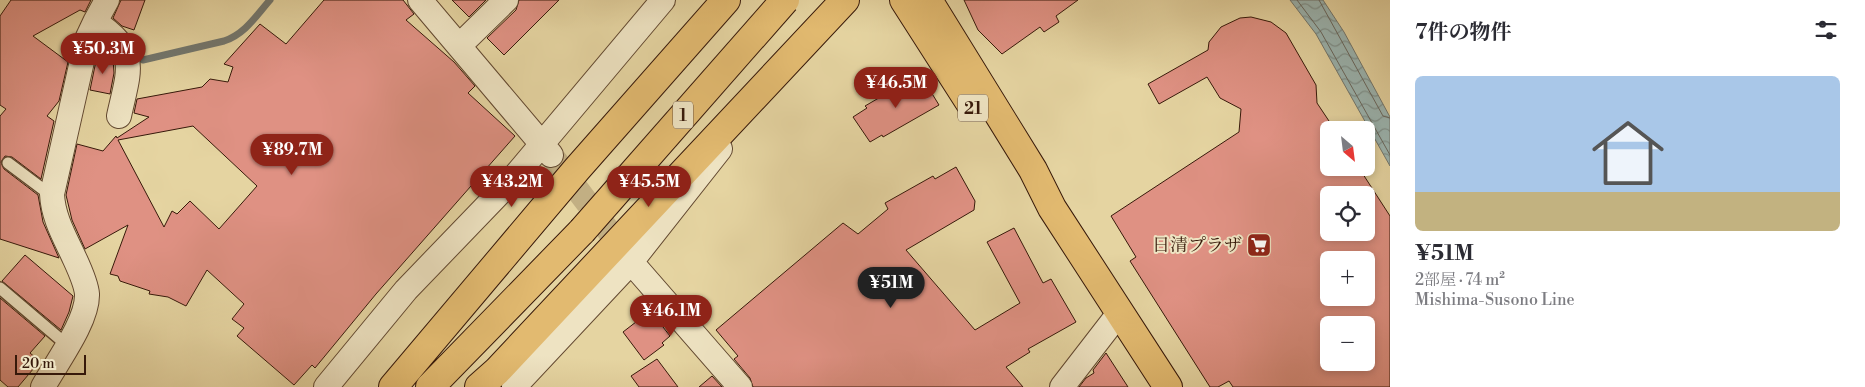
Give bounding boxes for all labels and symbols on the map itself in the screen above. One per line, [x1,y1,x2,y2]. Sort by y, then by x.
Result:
pin: ¥50.3M [62,32,144,75]
pin: ¥46.5M [855,66,937,109]
road number: 21 [958,95,988,122]
road number: 1 [673,102,693,128]
north arrow [1320,121,1375,176]
pin: ¥89.7M [251,134,333,176]
pin: ¥43.2M [471,166,553,208]
pin: ¥45.5M [608,166,690,208]
supermarket icon: 日清プラザ [1246,232,1272,258]
place label: 日清プラザ [1152,234,1242,257]
pin: ¥51M [861,266,921,309]
pin: ¥46.1M [630,294,712,337]
scale bar [15,352,86,375]

